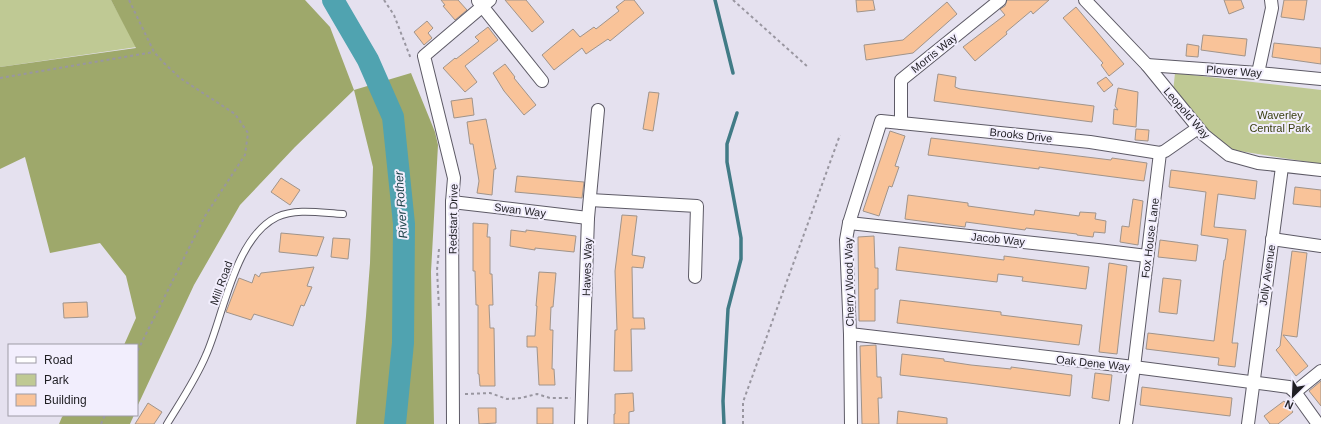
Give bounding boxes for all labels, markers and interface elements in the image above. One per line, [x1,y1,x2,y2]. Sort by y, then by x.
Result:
street label: Morris Way [909,31,960,75]
street label: Plover Way [1206,63,1263,79]
street label: Leopold Way [1162,85,1213,141]
park label: Waverley Central Park [1249,109,1311,134]
street label: Brooks Drive [989,126,1053,144]
water label: River Rother [392,170,410,239]
street label: Redstart Drive [446,184,460,254]
street label: Fox House Lane [1139,197,1161,279]
street label: Swan Way [493,201,547,219]
street label: Jacob Way [971,230,1026,248]
street label: Hawes Way [580,237,594,296]
street label: Cherry Wood Way [842,237,856,327]
street label: Jolly Avenue [1257,244,1277,306]
street label: Mill Road [208,259,234,307]
legend [8,344,138,416]
text: Road [44,353,73,367]
street label: Oak Dene Way [1055,353,1131,373]
text: Park [44,373,70,387]
north arrow [1273,376,1313,416]
text: Building [44,393,87,407]
text: N [1283,398,1295,412]

